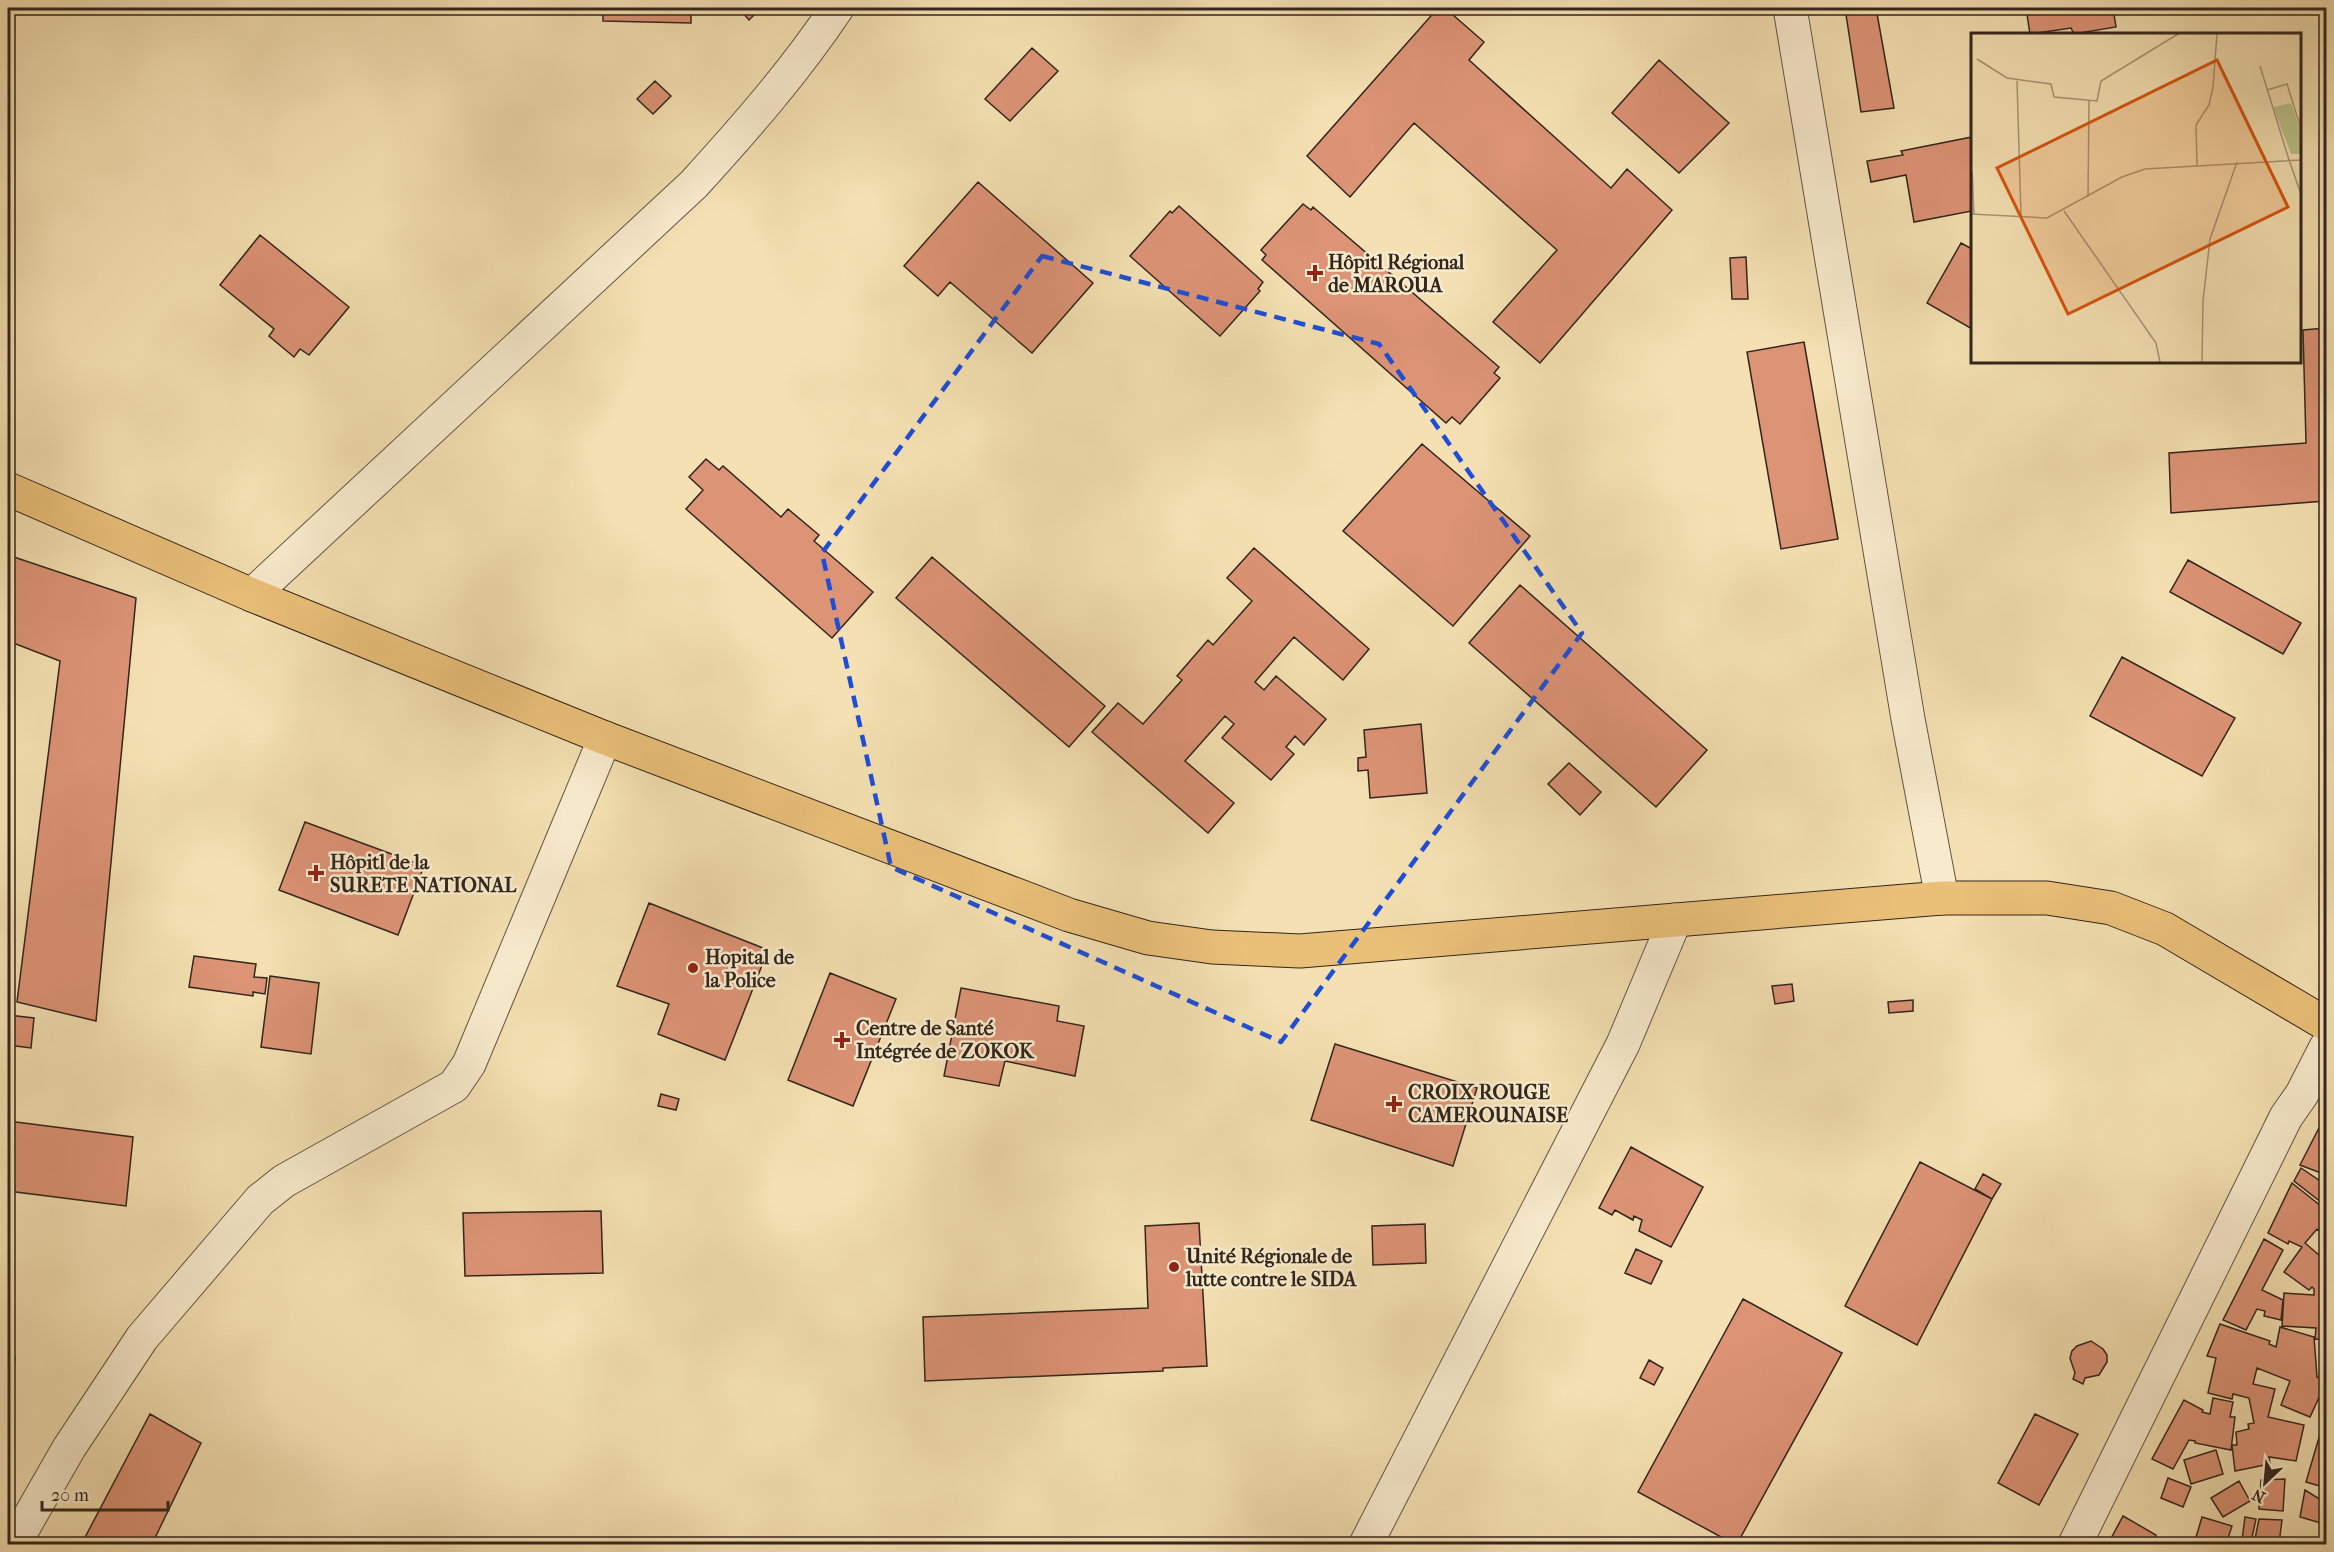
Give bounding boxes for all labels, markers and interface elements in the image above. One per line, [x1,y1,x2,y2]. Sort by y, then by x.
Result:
inset map [1971,33,2301,363]
place label: Hôpitl Régional de MAROUA [1328,251,1465,297]
marker: Hôpitl Régional de MAROUA [1306,264,1324,282]
place label: Hôpitl de la SURETE NATIONAL [330,851,517,897]
marker: Hôpitl de la SURETE NATIONAL [307,864,325,882]
place label: Hopital de la Police [704,946,794,992]
marker: Hopital de la Police [686,961,700,975]
place label: Centre de Santé Intégrée de ZOKOK [856,1017,1035,1063]
marker: Centre de Santé Intégrée de ZOKOK [833,1031,851,1049]
place label: CROIX ROUGE CAMEROUNAISE [1408,1081,1568,1127]
marker: CROIX ROUGE CAMEROUNAISE [1385,1095,1403,1113]
place label: Unité Régionale de lutte contre le SIDA [1185,1245,1358,1291]
marker: Unité Régionale de lutte contre le SIDA [1167,1260,1181,1274]
north arrow [2235,1453,2295,1513]
scale bar [42,1474,168,1512]
text: N [2248,1484,2268,1507]
text: 20 m [51,1485,89,1506]

